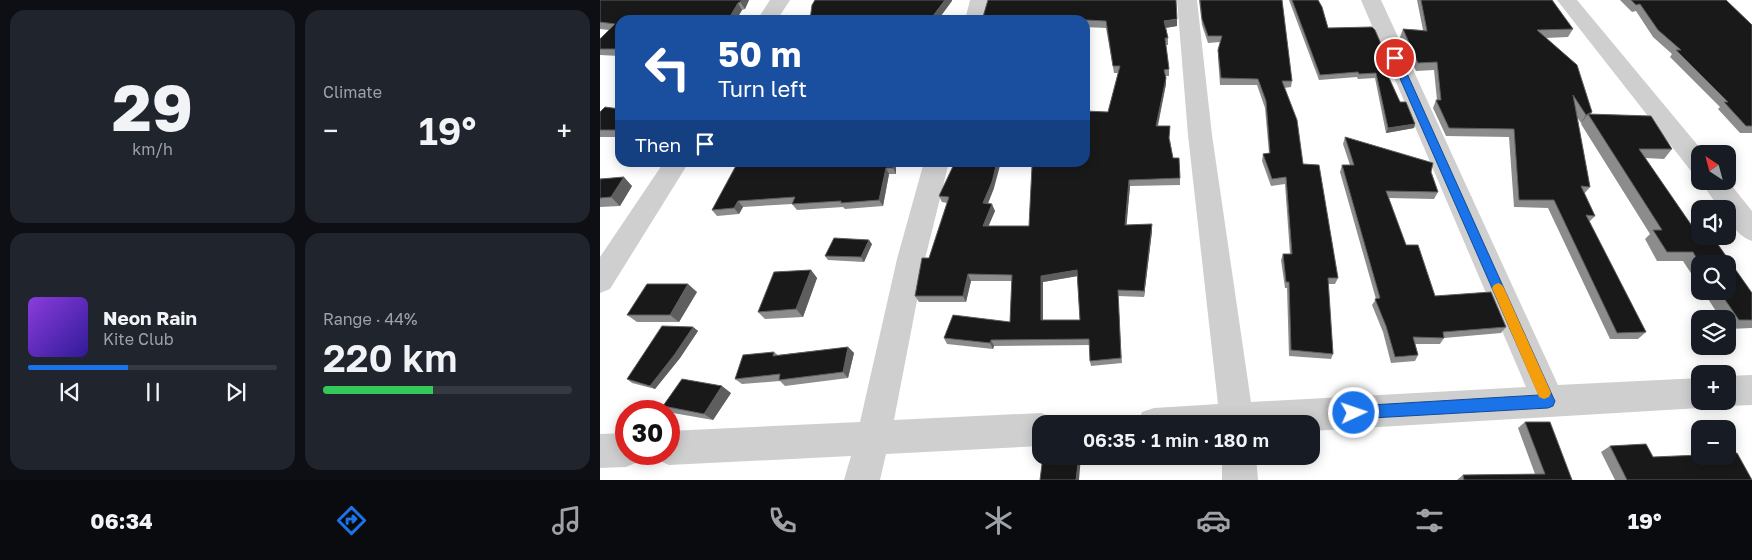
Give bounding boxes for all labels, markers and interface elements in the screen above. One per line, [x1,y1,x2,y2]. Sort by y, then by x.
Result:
text: 50 m [718,33,801,75]
icon: left [635,35,700,100]
pin [1374,37,1416,79]
icon: arrive [1381,44,1409,72]
text: 29 [112,67,193,145]
text: Turn left [718,75,807,102]
text: Climate [323,82,382,102]
text: 19° [419,108,476,153]
text: − [323,114,338,147]
text: + [557,114,572,147]
icon: arrive [691,130,719,158]
text: Then [635,133,681,156]
text: km/h [132,139,173,159]
north arrow [1691,145,1736,190]
map controls [1691,145,1736,465]
button: sound [1691,200,1736,245]
button: search [1691,255,1736,300]
text: Neon Rain [103,306,197,329]
text: Range · 44% [323,309,417,329]
button: layers [1691,310,1736,355]
text: Kite Club [103,329,174,349]
text: 220 km [323,335,457,380]
button: + [1691,365,1736,410]
icon: previous [56,378,84,406]
icon: pause [139,378,167,406]
icon: next [222,378,250,406]
position arrow [1327,386,1379,438]
speed limit sign: 30 [615,400,680,465]
button: − [1691,420,1736,465]
text: 06:35 · 1 min · 180 m [1083,428,1269,451]
icon: directions [334,503,369,538]
icon: music [549,503,584,538]
icon: phone [765,503,800,538]
icon: climate [981,503,1016,538]
icon: car [1196,503,1231,538]
icon: filters [1412,503,1447,538]
text: 06:34 [90,507,153,534]
text: 19° [1628,507,1662,534]

